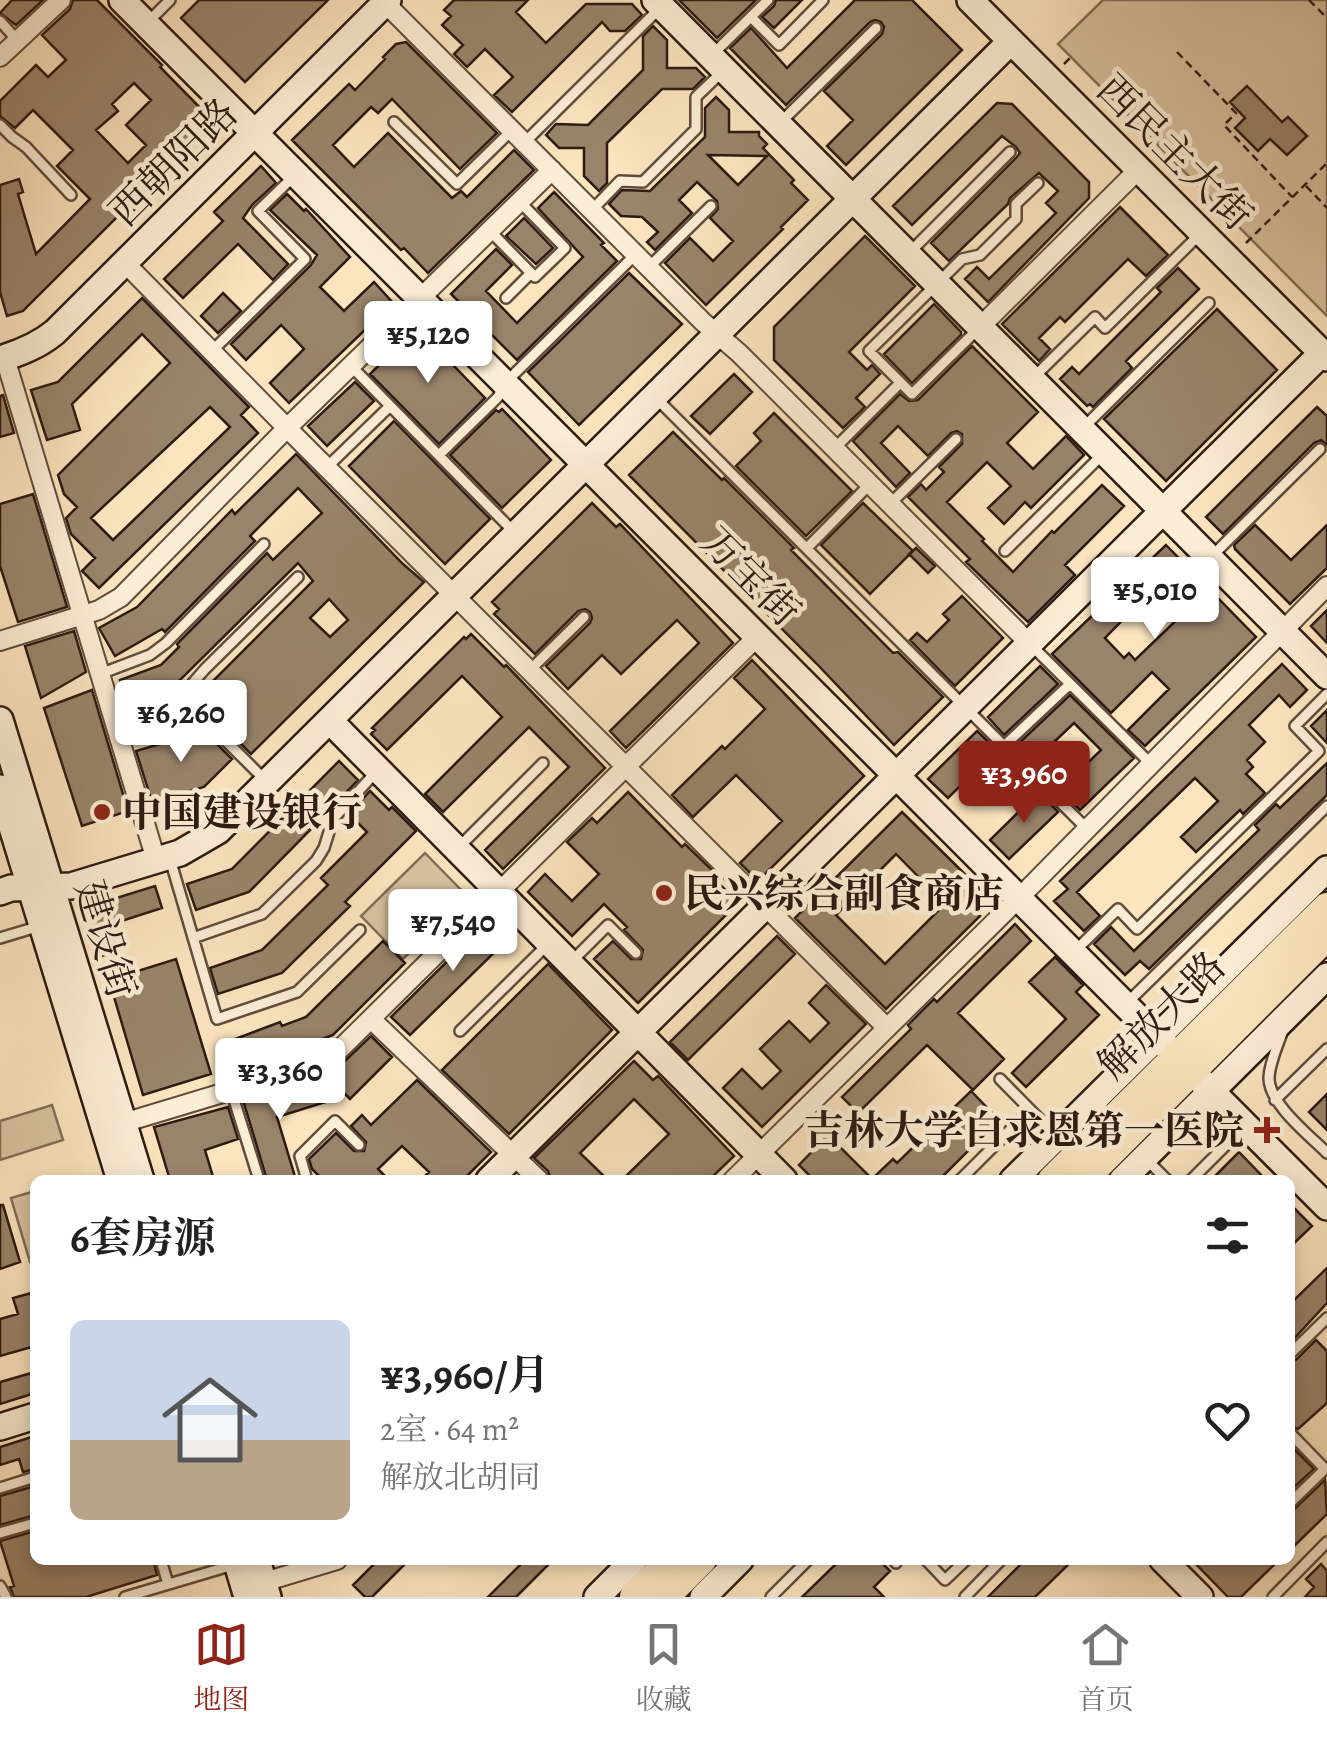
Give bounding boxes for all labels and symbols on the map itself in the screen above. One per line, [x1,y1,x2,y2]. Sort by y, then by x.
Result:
street label: 西民主大街 [1084,62,1265,243]
street label: 西朝阳路 [97,86,249,238]
pin: ¥5,120 [347,301,509,386]
street label: 万宝街 [689,514,813,638]
pin: ¥5,010 [1074,557,1236,642]
pin: ¥6,260 [100,680,262,765]
pin: ¥3,960 [943,741,1105,826]
place label: 中国建设银行 [122,785,362,840]
marker: 中国建设银行 [91,801,113,823]
place label: 民兴综合副食商店 [684,866,1004,921]
street label: 建设街 [62,874,149,1005]
marker: 民兴综合副食商店 [653,882,675,904]
pin: ¥7,540 [372,889,534,974]
street label: 解放大路 [1085,939,1237,1091]
pin: ¥3,360 [199,1038,361,1123]
place label: 吉林大学白求恩第一医院 [804,1103,1244,1158]
marker: 吉林大学白求恩第一医院 [1254,1117,1280,1143]

